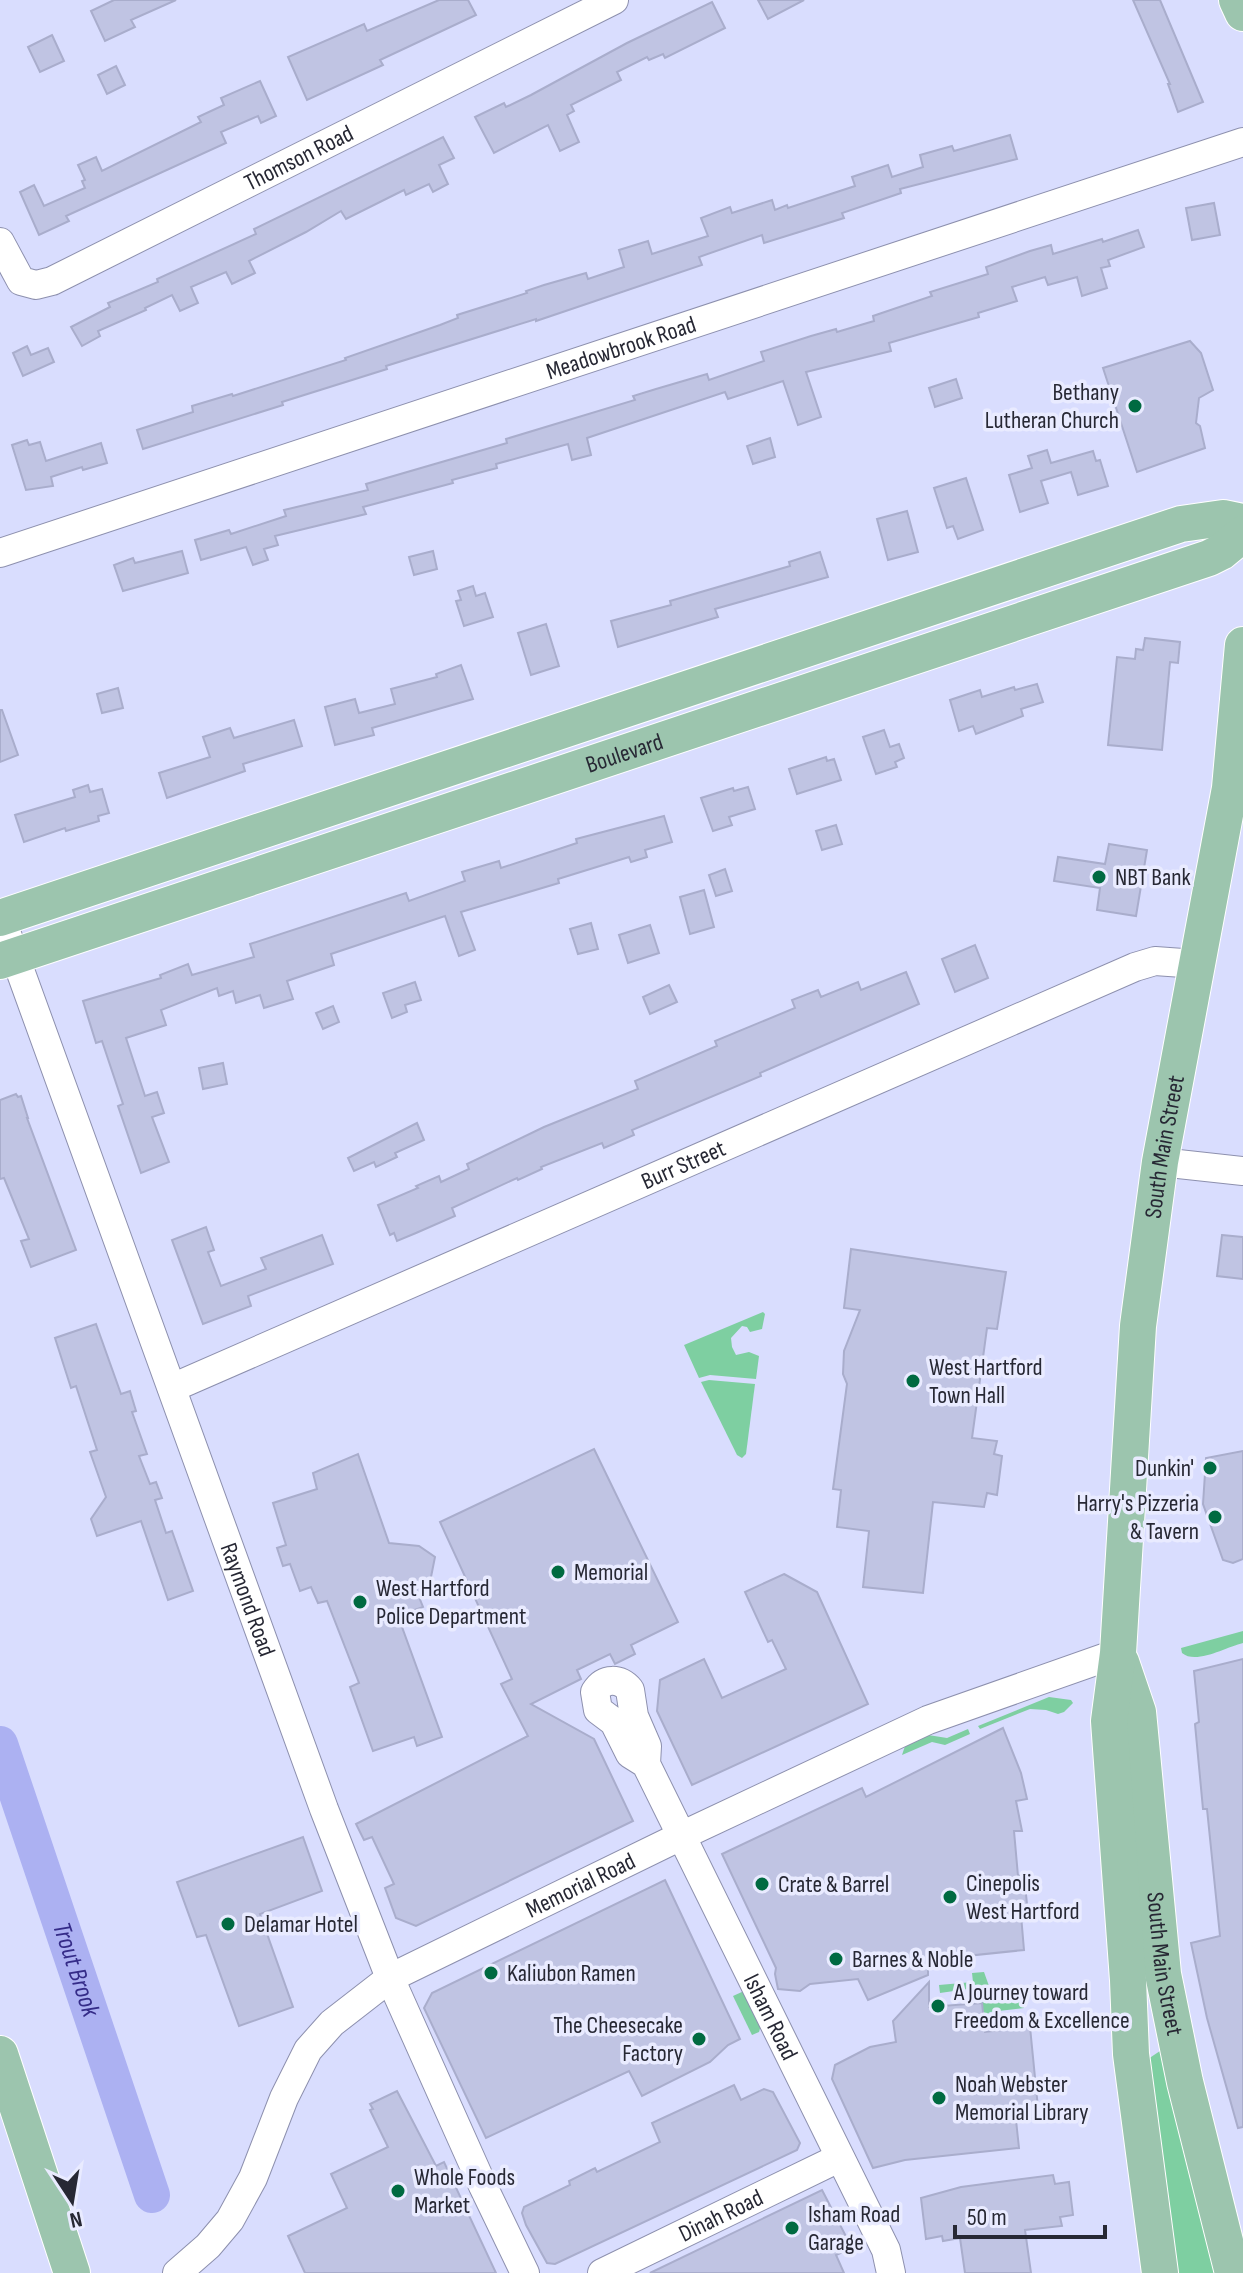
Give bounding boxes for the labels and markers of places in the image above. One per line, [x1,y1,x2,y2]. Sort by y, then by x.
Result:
place label: Bethany Lutheran Church [985,378,1119,435]
marker: Bethany Lutheran Church [1126,397,1144,415]
place label: NBT Bank [1115,863,1191,892]
marker: NBT Bank [1090,868,1108,886]
place label: West Hartford Town Hall [929,1353,1042,1410]
marker: West Hartford Town Hall [904,1372,922,1390]
place label: Dunkin' [1135,1454,1194,1483]
marker: Dunkin' [1201,1459,1219,1477]
place label: Harry's Pizzeria & Tavern [1076,1489,1199,1546]
marker: Harry's Pizzeria & Tavern [1206,1508,1224,1526]
place label: Memorial [574,1558,648,1587]
marker: Memorial [549,1563,567,1581]
place label: West Hartford Police Department [376,1574,526,1631]
marker: West Hartford Police Department [351,1593,369,1611]
place label: Cinepolis West Hartford [966,1869,1079,1926]
place label: Crate & Barrel [778,1870,889,1899]
marker: Crate & Barrel [753,1875,771,1893]
marker: Cinepolis West Hartford [941,1888,959,1906]
place label: Delamar Hotel [244,1910,358,1939]
marker: Delamar Hotel [219,1915,237,1933]
place label: Barnes & Noble [852,1945,973,1974]
marker: Barnes & Noble [827,1950,845,1968]
place label: Kaliubon Ramen [507,1959,636,1988]
marker: Kaliubon Ramen [482,1964,500,1982]
place label: A Journey toward Freedom & Excellence [953,1978,1130,2035]
marker: A Journey toward Freedom & Excellence [929,1997,947,2015]
place label: The Cheesecake Factory [553,2011,683,2068]
marker: The Cheesecake Factory [690,2030,708,2048]
place label: Noah Webster Memorial Library [955,2070,1089,2127]
marker: Noah Webster Memorial Library [930,2089,948,2107]
place label: Whole Foods Market [414,2163,515,2220]
marker: Whole Foods Market [389,2182,407,2200]
place label: Isham Road Garage [808,2200,900,2257]
marker: Isham Road Garage [783,2219,801,2237]

